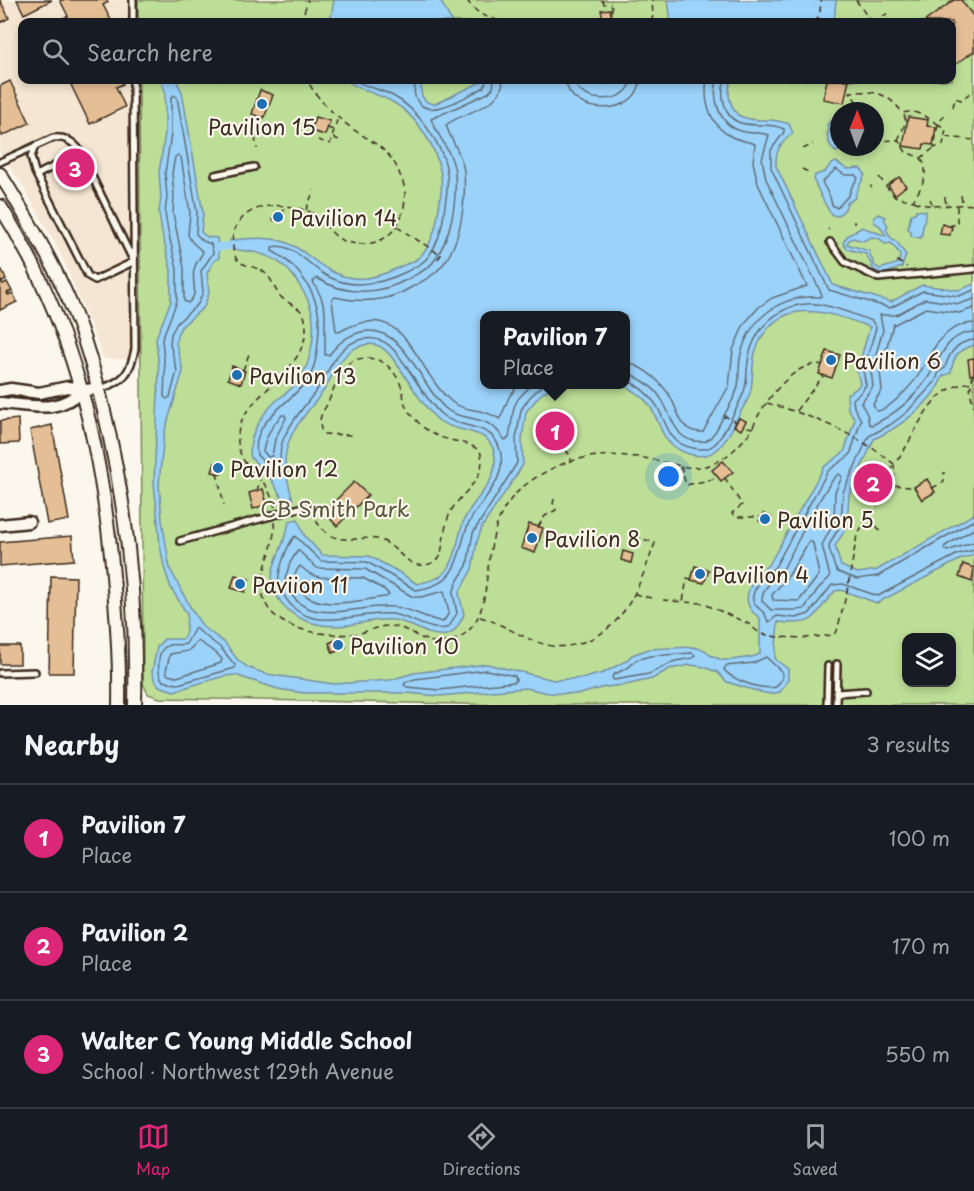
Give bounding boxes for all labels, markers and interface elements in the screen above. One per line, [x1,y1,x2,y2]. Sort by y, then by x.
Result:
search box [18,18,956,84]
icon: search [39,35,72,68]
text: Search here [87,35,213,68]
marker: Pavilion 15 [255,97,269,111]
north arrow [830,102,884,156]
place label: Pavilion 15 [208,110,316,142]
pin: 3 [56,146,94,190]
place label: Pavilion 14 [290,201,397,233]
marker: Pavilion 14 [271,210,285,224]
popup [480,311,630,389]
text: Pavilion 7 [503,319,607,352]
place label: Pavilion 6 [843,344,941,376]
text: Place [503,352,554,382]
marker: Pavilion 6 [824,353,838,367]
place label: Pavilion 13 [249,359,356,391]
marker: Pavilion 13 [230,368,244,382]
pin: 1 [536,408,574,454]
place label: Pavilion 12 [230,452,338,484]
pin: 2 [854,460,892,506]
marker: Pavilion 12 [211,461,225,475]
your location [654,462,683,491]
park label: CB Smith Park [260,492,410,524]
place label: Pavilion 5 [777,503,874,535]
marker: Pavilion 5 [758,512,772,526]
place label: Pavilion 8 [544,522,640,554]
marker: Pavilion 8 [525,531,539,545]
place label: Pavilion 4 [712,558,809,590]
marker: Pavilion 4 [693,567,707,581]
place label: Paviion 11 [252,568,348,600]
marker: Paviion 11 [233,577,247,591]
place label: Pavilion 10 [350,629,459,661]
map controls [902,633,956,687]
button: layers [902,633,956,687]
marker: Pavilion 10 [331,638,345,652]
text: Nearby [24,725,119,764]
text: 3 results [867,729,950,759]
text: Pavilion 7 [81,807,185,840]
text: 1 [39,823,48,853]
text: 100 m [889,823,950,853]
text: Place [81,840,132,870]
text: Pavilion 2 [81,915,188,948]
text: 2 [36,931,51,961]
text: 170 m [892,931,950,961]
text: Place [81,948,132,978]
text: Walter C Young Middle School [81,1023,412,1056]
text: 3 [37,1039,50,1069]
text: 550 m [885,1039,950,1069]
text: School · Northwest 129th Avenue [81,1056,394,1086]
tab: Map [136,1120,170,1180]
tab: Directions [442,1120,520,1180]
tab: Saved [792,1120,838,1180]

